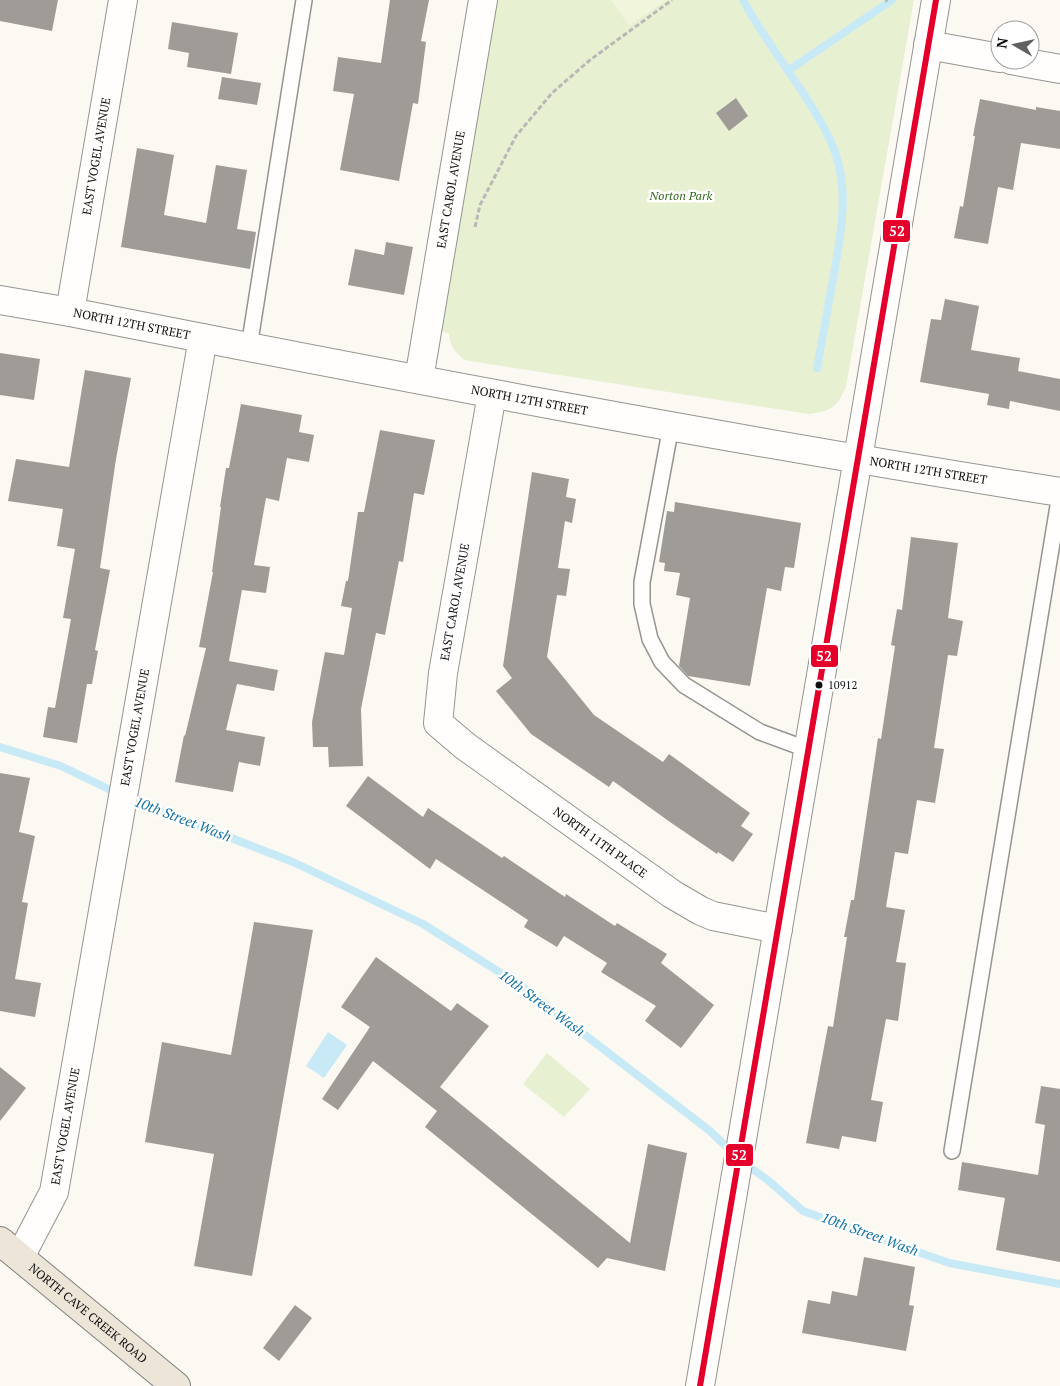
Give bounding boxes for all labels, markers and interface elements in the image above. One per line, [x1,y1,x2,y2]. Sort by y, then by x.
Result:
north arrow [990,20,1040,70]
text: N [991,36,1012,50]
street label: EAST VOGEL AVENUE [79,96,113,216]
street label: EAST CAROL AVENUE [433,130,468,250]
park label: Norton Park [649,188,713,203]
line badge: 52 [882,219,911,243]
text: 52 [889,221,905,240]
street label: NORTH 12TH STREET [72,305,192,343]
street label: NORTH 12TH STREET [470,382,590,418]
street label: NORTH 12TH STREET [869,453,989,487]
street label: EAST CAROL AVENUE [437,542,472,662]
line badge: 52 [810,644,839,668]
text: 52 [816,646,832,665]
street label: EAST VOGEL AVENUE [117,667,152,787]
place label: 10912 [828,678,857,692]
marker: 10912 [814,680,824,690]
water label: 10th Street Wash [132,791,234,846]
street label: NORTH 11TH PLACE [550,804,650,881]
water label: 10th Street Wash [495,965,589,1040]
street label: EAST VOGEL AVENUE [47,1066,83,1186]
line badge: 52 [725,1143,754,1167]
text: 52 [731,1145,747,1164]
water label: 10th Street Wash [819,1207,921,1260]
street label: NORTH CAVE CREEK ROAD [26,1260,150,1366]

